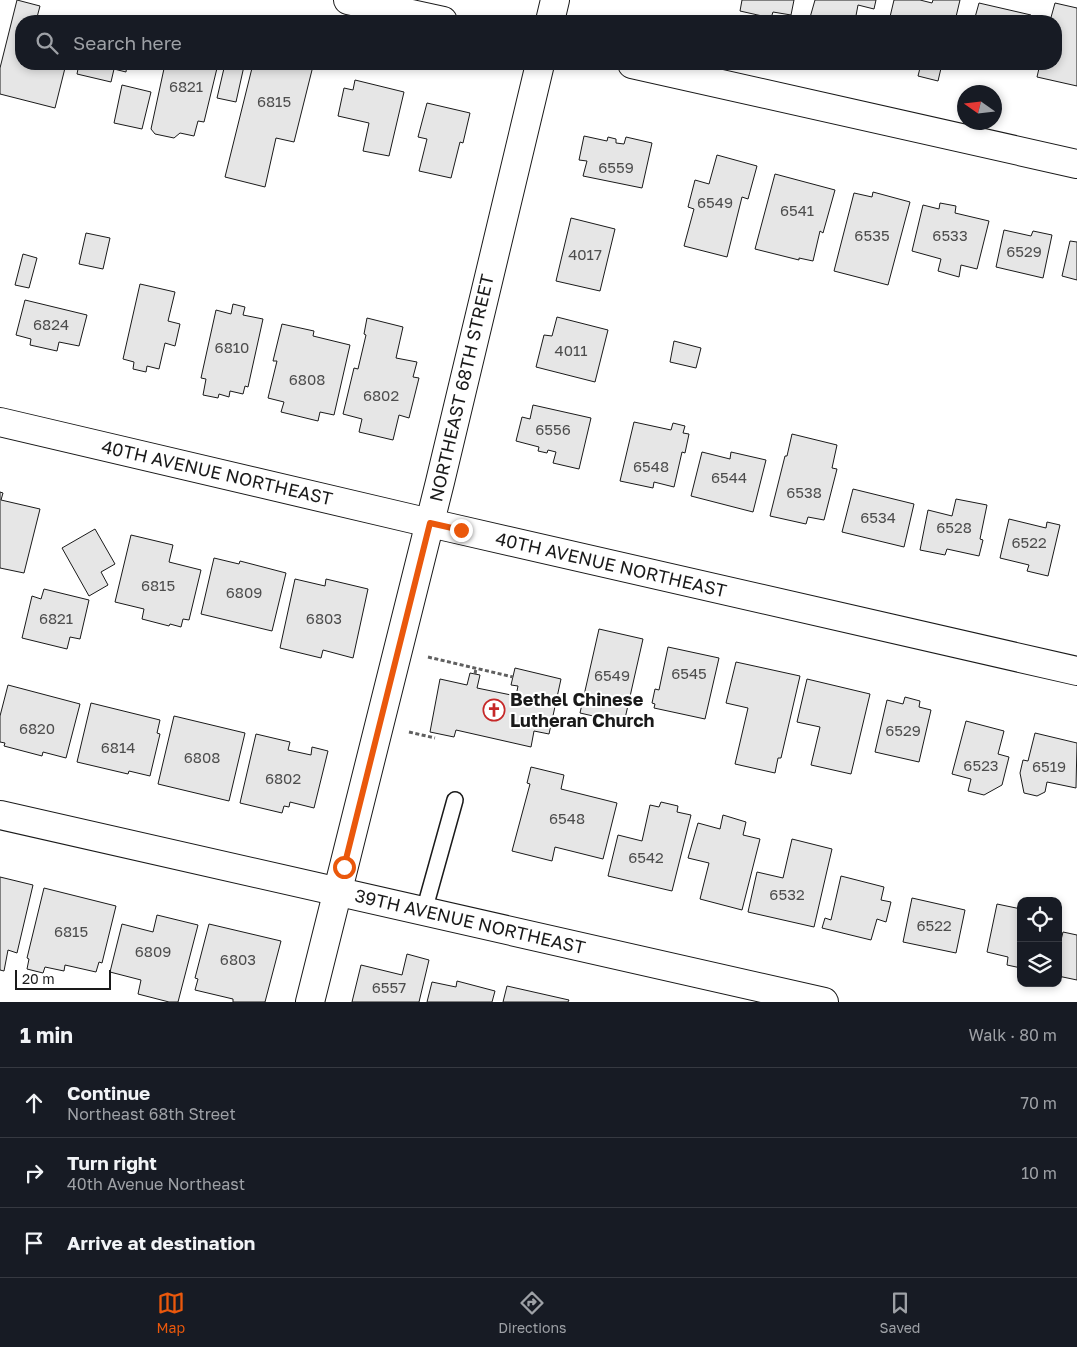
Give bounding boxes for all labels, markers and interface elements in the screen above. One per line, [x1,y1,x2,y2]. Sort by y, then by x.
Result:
search box [15,15,1062,70]
icon: search [33,29,61,57]
text: Search here [73,31,182,54]
house number: 6821 [169,77,203,95]
north arrow [957,85,1002,130]
house number: 6815 [257,92,291,110]
house number: 6559 [598,158,634,176]
house number: 6549 [697,193,733,211]
house number: 6541 [780,201,814,219]
house number: 6535 [854,226,890,244]
house number: 6533 [932,226,968,244]
house number: 6529 [1006,242,1042,260]
house number: 4017 [568,245,602,263]
street label: NORTHEAST 68TH STREET [424,272,498,504]
house number: 6824 [33,315,69,333]
house number: 6810 [215,338,249,356]
house number: 4011 [554,341,588,359]
house number: 6808 [289,370,325,388]
house number: 6802 [363,386,399,404]
house number: 6556 [535,420,571,438]
street label: 40TH AVENUE NORTHEAST [100,435,335,509]
house number: 6548 [633,457,669,475]
house number: 6544 [711,468,747,486]
house number: 6538 [786,483,822,501]
house number: 6534 [860,508,896,526]
house number: 6528 [936,518,972,536]
route end [450,519,473,542]
street label: 40TH AVENUE NORTHEAST [494,527,729,601]
house number: 6522 [1011,533,1047,551]
house number: 6815 [141,576,175,594]
house number: 6809 [226,583,262,601]
house number: 6821 [39,609,73,627]
house number: 6803 [306,609,342,627]
house number: 6545 [671,664,707,682]
house number: 6549 [594,666,630,684]
place label: Bethel Chinese Lutheran Church [510,688,655,731]
church icon: Bethel Chinese Lutheran Church [482,698,506,722]
house number: 6820 [19,719,55,737]
house number: 6529 [885,721,921,739]
house number: 6814 [101,738,135,756]
house number: 6808 [184,748,220,766]
house number: 6523 [963,756,999,774]
house number: 6519 [1032,757,1066,775]
house number: 6802 [265,769,301,787]
house number: 6548 [549,809,585,827]
house number: 6542 [628,848,664,866]
route start [333,856,356,879]
street label: 39TH AVENUE NORTHEAST [353,884,588,958]
house number: 6532 [769,885,805,903]
map controls [1017,897,1062,987]
button: locate [1017,897,1062,942]
house number: 6522 [916,916,952,934]
house number: 6815 [54,922,88,940]
house number: 6809 [135,942,171,960]
button: layers [1017,942,1062,987]
house number: 6803 [220,950,256,968]
scale bar [15,967,111,990]
text: 20 m [22,970,55,987]
house number: 6557 [372,978,406,996]
text: 1 min [20,1022,73,1048]
text: Walk · 80 m [968,1025,1057,1045]
text: Continue [67,1081,150,1104]
icon: ahead [20,1089,48,1117]
text: 70 m [1020,1093,1057,1113]
text: Northeast 68th Street [67,1104,236,1124]
text: Turn right [67,1151,157,1174]
icon: right [20,1159,48,1187]
text: 10 m [1021,1163,1057,1183]
text: 40th Avenue Northeast [67,1174,245,1194]
icon: arrive [20,1229,48,1257]
text: Arrive at destination [67,1231,255,1254]
tab: Map [157,1289,185,1336]
tab: Directions [498,1289,567,1336]
tab: Saved [880,1289,920,1336]

